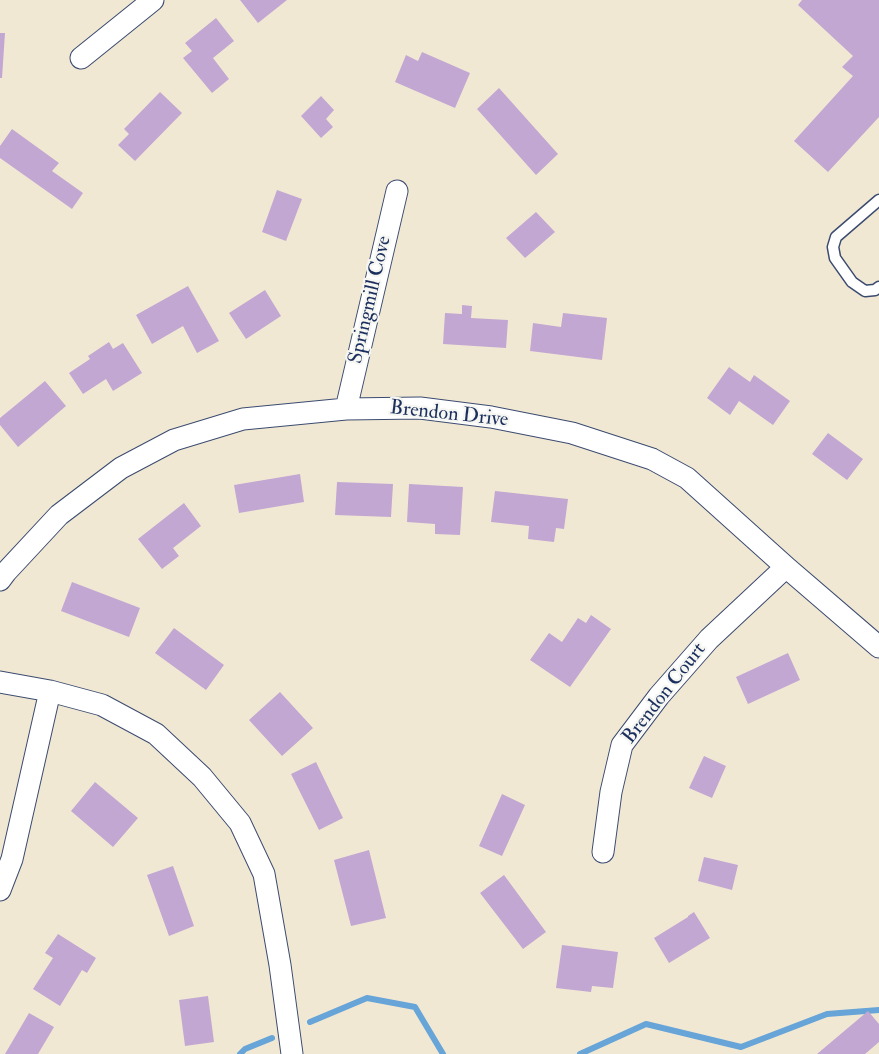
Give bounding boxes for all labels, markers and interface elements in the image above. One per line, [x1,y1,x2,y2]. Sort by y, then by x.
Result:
street label: Springmill Cove [345,234,397,366]
street label: Brendon Drive [389,397,509,433]
street label: Brendon Court [618,639,712,749]

